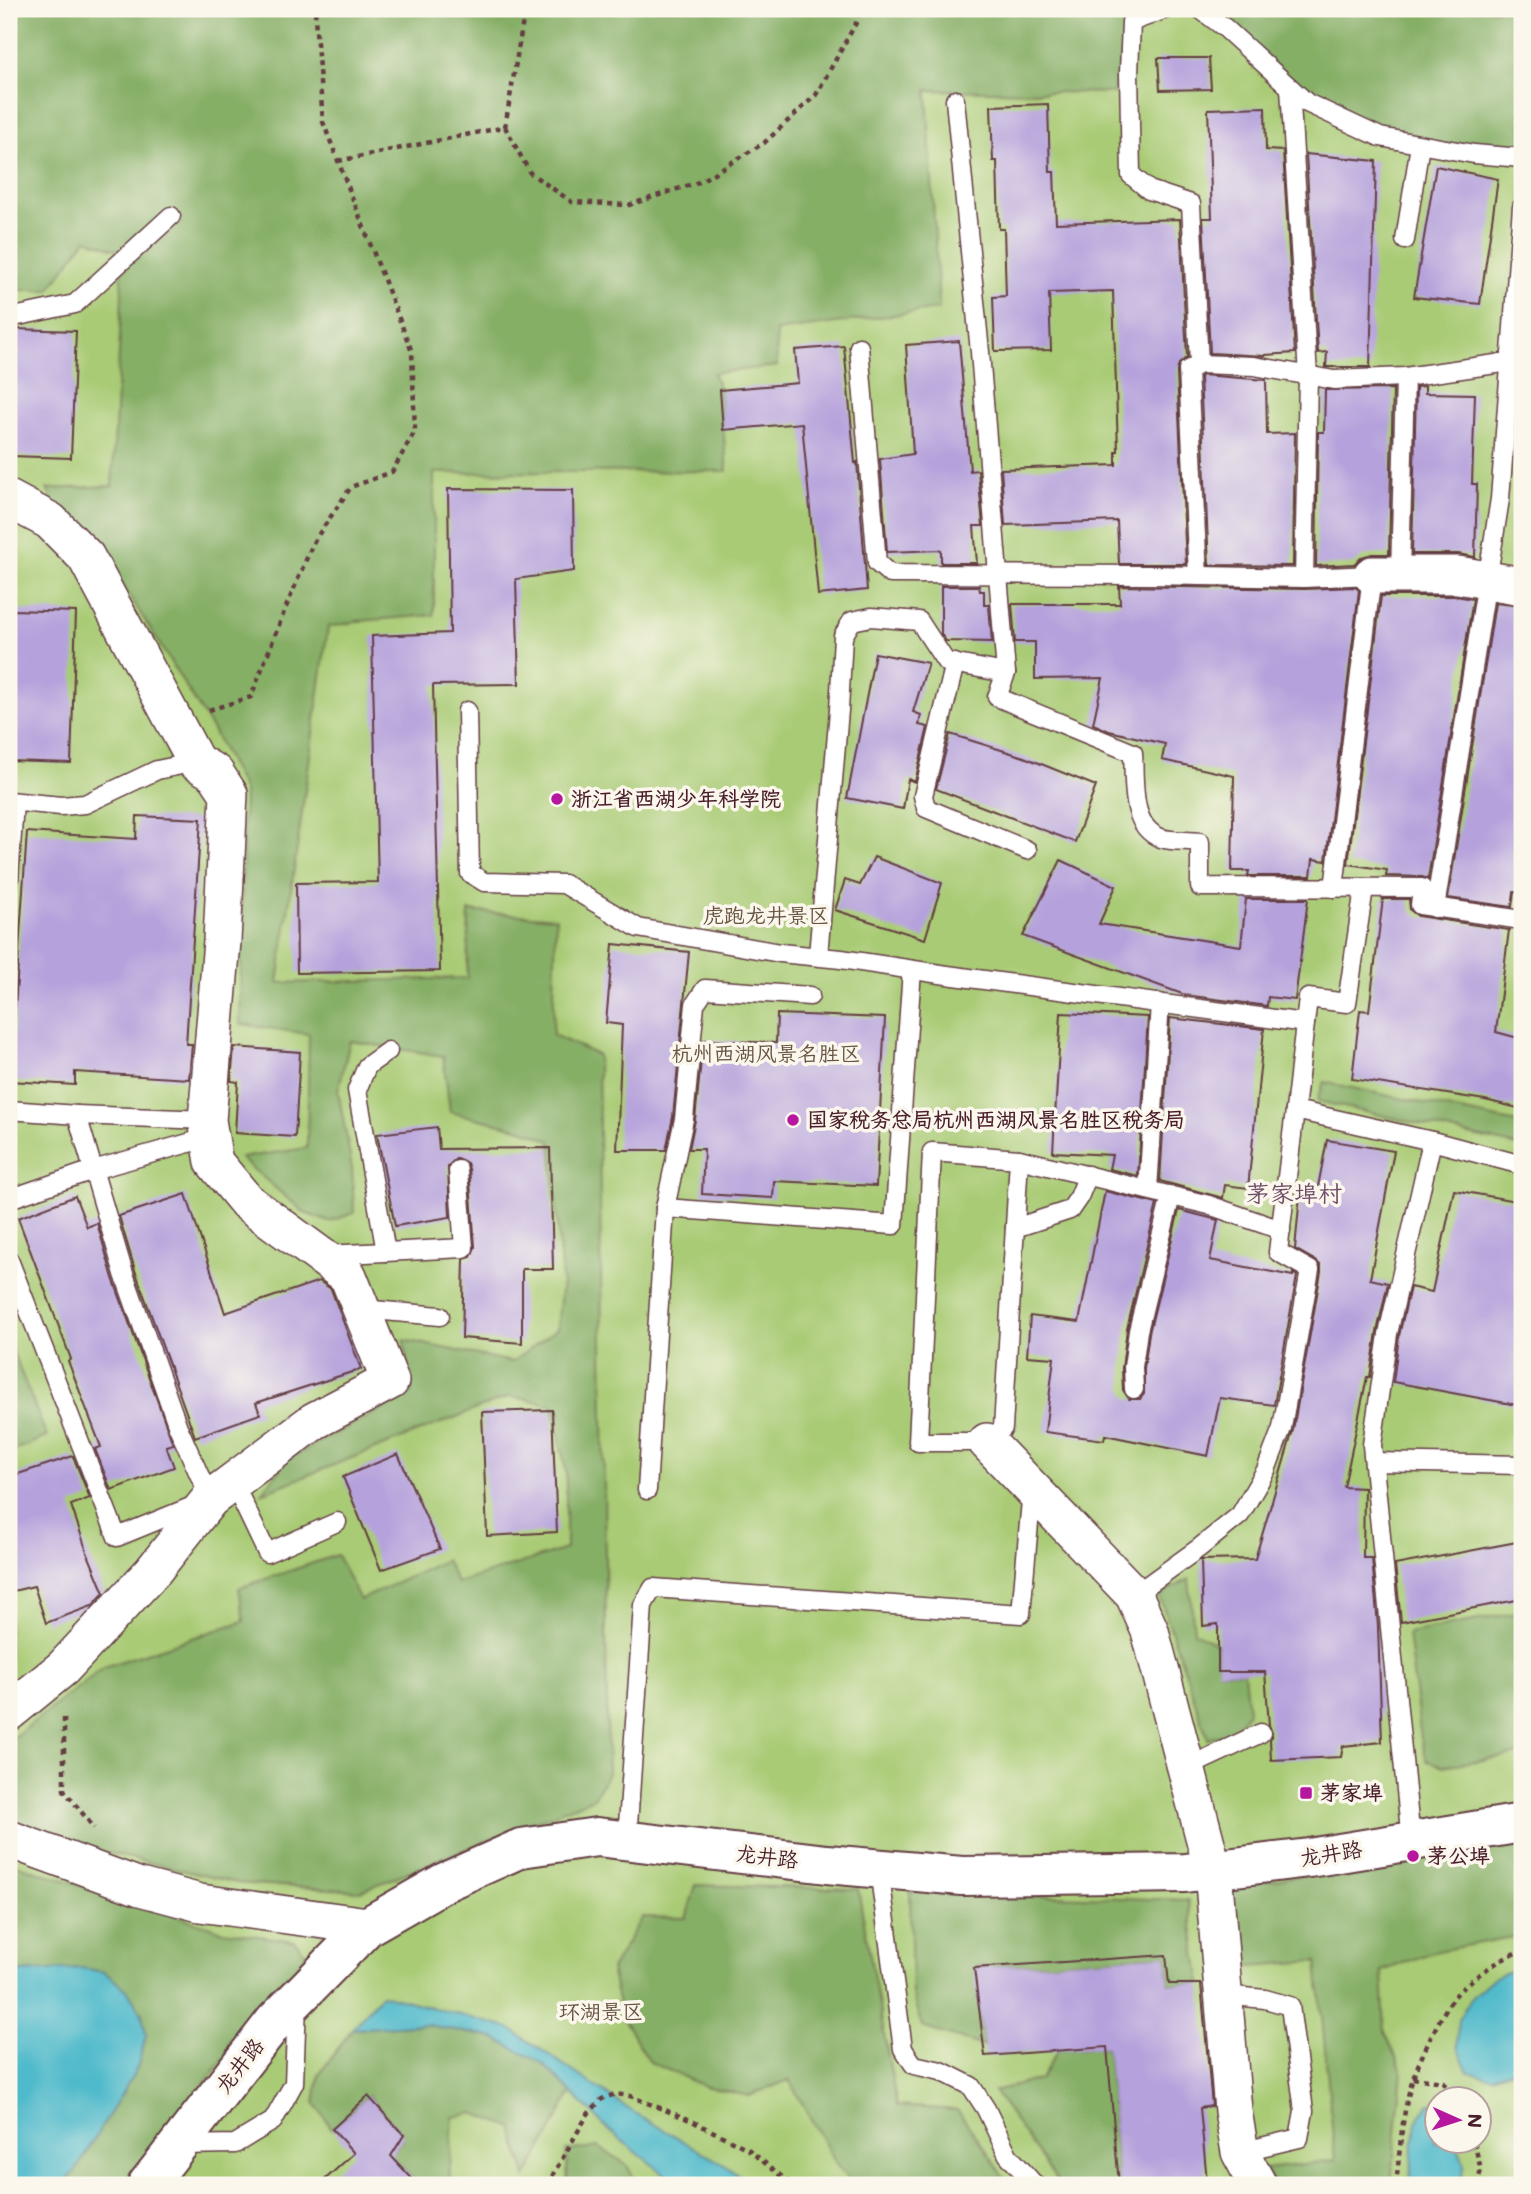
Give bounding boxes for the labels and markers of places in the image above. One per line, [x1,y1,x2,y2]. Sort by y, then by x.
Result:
place label: 浙江省西湖少年科学院 [571,784,781,811]
marker: 浙江省西湖少年科学院 [549,791,565,807]
place label: 国家税务总局杭州西湖风景名胜区税务局 [807,1105,1185,1132]
marker: 国家税务总局杭州西湖风景名胜区税务局 [785,1112,801,1128]
place label: 茅家埠 [1320,1778,1383,1805]
marker: 茅家埠 [1298,1785,1314,1801]
place label: 茅公埠 [1427,1841,1490,1868]
marker: 茅公埠 [1405,1848,1421,1864]

